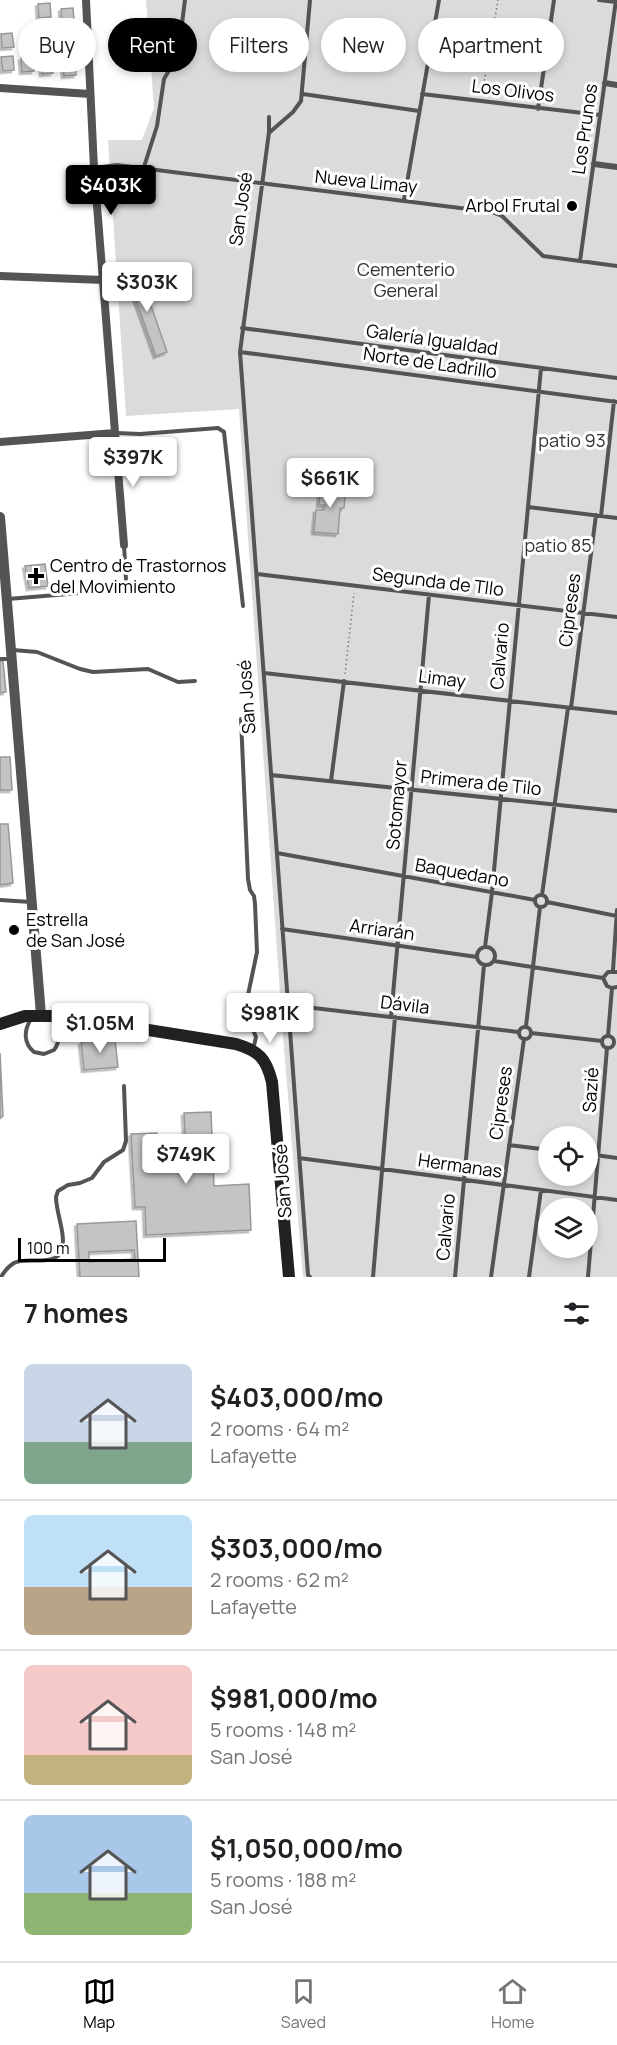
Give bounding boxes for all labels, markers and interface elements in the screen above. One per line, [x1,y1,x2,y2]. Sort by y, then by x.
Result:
chip: Buy [18,18,96,72]
chip: Rent [108,18,197,72]
chip: Filters [209,18,309,72]
chip: New [321,18,406,72]
chip: Apartment [418,18,564,72]
street label: Los Olivos [470,73,556,107]
street label: Los Prunos [566,82,602,176]
street label: Nueva Limay [314,164,419,198]
pin: $403K [69,165,153,216]
street label: San José [223,170,257,247]
text: $403K [80,171,142,198]
place label: Arbol Frutal [465,193,560,217]
marker: Arbol Frutal [565,199,579,213]
park label: Cementerio General [357,257,455,302]
pin: $303K [105,262,189,313]
text: $303K [116,268,178,295]
street label: Galería Igualdad [365,318,500,360]
street label: Norte de Ladrillo [362,341,499,383]
park label: patio 93 [538,428,606,452]
pin: $397K [91,437,175,488]
text: $397K [103,443,163,470]
pin: $661K [288,458,372,509]
text: $661K [301,464,359,491]
park label: patio 85 [524,533,592,557]
place label: Centro de Trastornos del Movimiento [50,553,226,598]
street label: Segunda de TIlo [371,561,505,601]
marker: Centro de Trastornos del Movimiento [27,567,45,585]
street label: Cipreses [553,572,585,648]
street label: Calvario [484,621,514,690]
street label: San José [231,659,261,735]
street label: Limay [417,663,468,693]
street label: Sotomayor [380,758,412,851]
street label: Primera de Tilo [419,764,543,800]
street label: Baquedano [413,852,511,892]
place label: Estrella de San José [26,907,125,952]
street label: Arriarán [348,913,416,945]
marker: Estrella de San José [7,923,21,937]
street label: Dávila [379,989,431,1019]
pin: $981K [228,993,312,1044]
text: $981K [241,999,299,1026]
pin: $1.05M [51,1003,149,1054]
text: $1.05M [66,1009,134,1036]
street label: Cipreses [483,1065,517,1141]
street label: Sazié [576,1066,604,1113]
map controls [538,1126,598,1258]
button: locate [538,1126,598,1186]
pin: $749K [144,1134,228,1185]
text: $749K [156,1140,216,1167]
street label: San José [267,1143,297,1219]
street label: Hermanas [417,1147,504,1183]
street label: Calvario [430,1192,460,1261]
button: layers [538,1198,598,1258]
scale bar [18,1235,166,1262]
text: 100 m [27,1237,70,1259]
text: 7 homes [24,1295,128,1331]
icon: filters [560,1297,593,1330]
text: $403,000/mo [210,1379,383,1415]
icon: home [72,1388,144,1460]
text: 2 rooms · 64 m² [210,1415,349,1442]
text: Lafayette [210,1442,297,1469]
text: $303,000/mo [210,1530,383,1566]
icon: home [72,1539,144,1611]
text: 2 rooms · 62 m² [210,1566,349,1593]
text: Lafayette [210,1593,297,1620]
text: $981,000/mo [210,1680,378,1716]
icon: home [72,1689,144,1761]
text: 5 rooms · 148 m² [210,1716,356,1743]
text: San José [210,1743,293,1770]
text: $1,050,000/mo [210,1830,403,1866]
icon: home [72,1839,144,1911]
text: 5 rooms · 188 m² [210,1866,356,1893]
text: San José [210,1893,293,1920]
tab: Map [83,1975,116,2033]
tab: Saved [281,1975,326,2033]
tab: Home [491,1975,534,2033]

